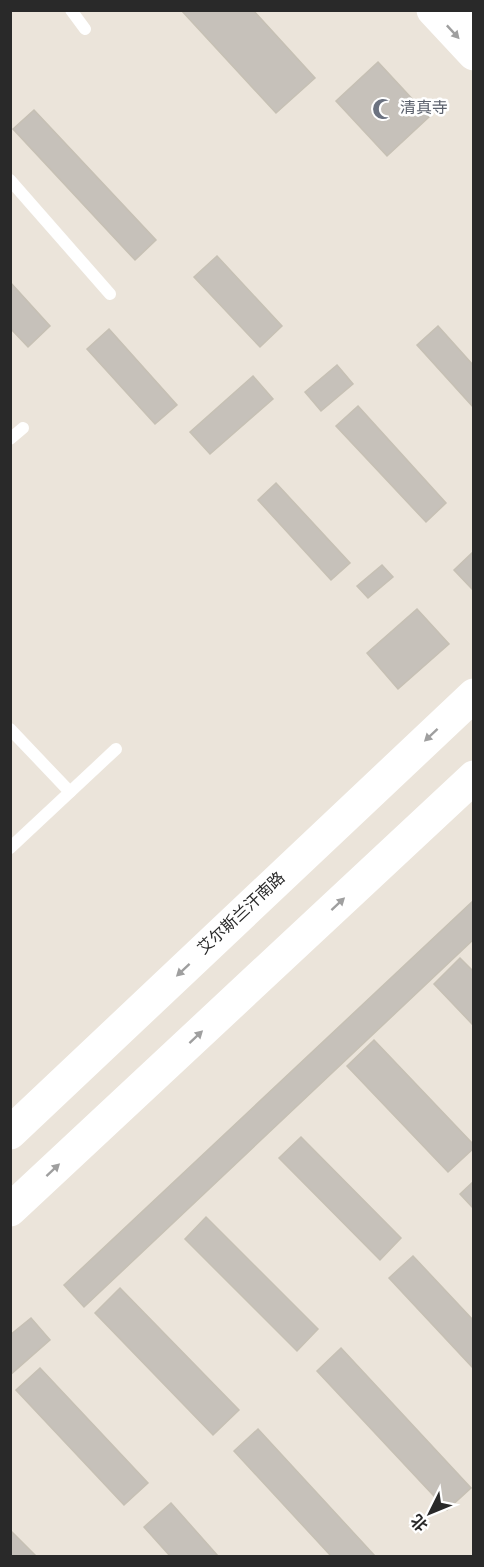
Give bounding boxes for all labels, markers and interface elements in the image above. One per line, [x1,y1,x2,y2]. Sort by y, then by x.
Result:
one-way arrow [446,24,459,39]
mosque icon: 清真寺 [371,97,395,121]
place label: 清真寺 [400,99,448,119]
one-way arrow [424,728,439,741]
street label: 艾尔斯兰汗南路 [194,868,290,960]
one-way arrow [330,898,345,911]
one-way arrow [175,963,190,977]
one-way arrow [188,1030,203,1044]
one-way arrow [46,1163,61,1177]
north arrow [400,1483,460,1543]
text: 北 [408,1509,433,1535]

